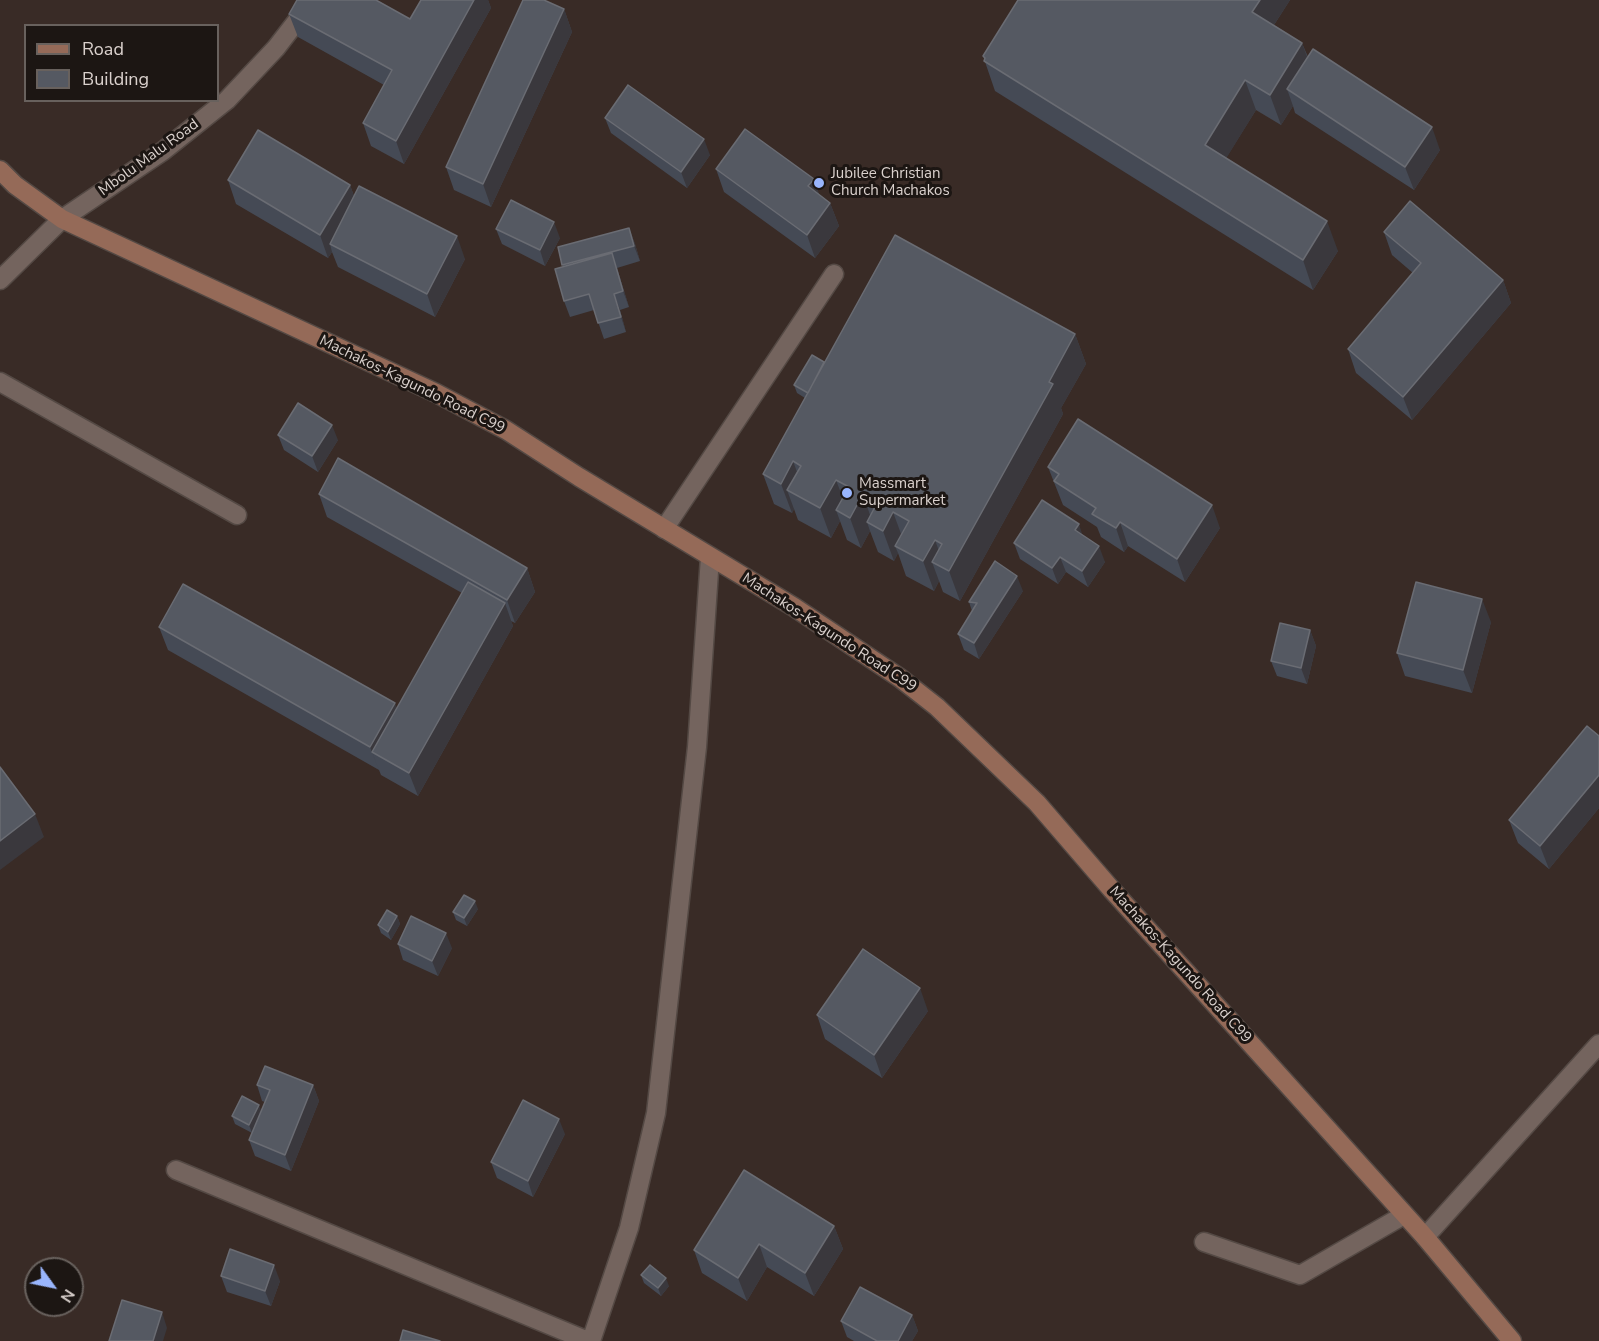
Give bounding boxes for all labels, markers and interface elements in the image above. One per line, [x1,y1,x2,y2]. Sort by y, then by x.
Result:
legend [24,24,219,102]
text: Road [82,37,124,61]
text: Building [82,67,149,91]
street label: Mbolu Malu Road [96,116,202,200]
place label: Jubilee Christian Church Machakos [831,165,950,200]
marker: Jubilee Christian Church Machakos [812,176,826,190]
street label: Machakos-Kagundo Road C99 [316,332,508,438]
place label: Massmart Supermarket [859,475,945,510]
marker: Massmart Supermarket [840,486,854,500]
street label: Machakos-Kagundo Road C99 [738,570,920,696]
street label: Machakos-Kagundo Road C99 [1105,883,1255,1047]
north arrow [24,1257,84,1317]
text: N [55,1285,80,1307]

